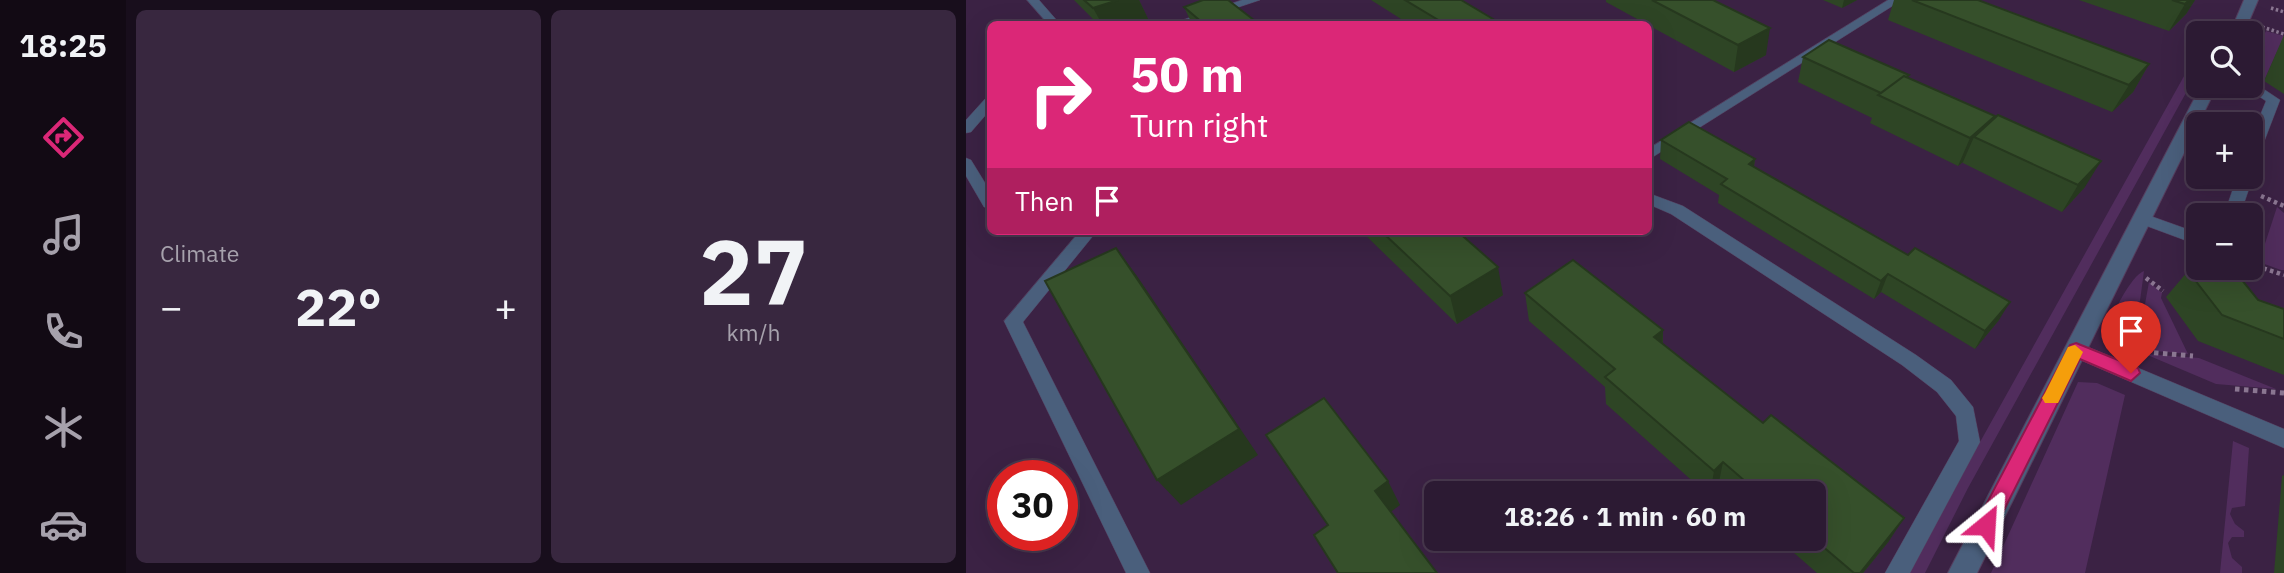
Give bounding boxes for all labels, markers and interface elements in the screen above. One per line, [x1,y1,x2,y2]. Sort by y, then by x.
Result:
map controls [2186,21,2263,280]
button: search [2186,21,2263,98]
text: 18:25 [19,24,107,66]
text: 50 m [1130,42,1244,105]
icon: right [1015,49,1106,140]
text: Turn right [1130,104,1268,146]
button: + [2186,112,2263,189]
icon: directions [39,113,88,162]
icon: arrive [1088,182,1126,220]
text: Then [1015,184,1074,218]
button: − [2186,203,2263,280]
icon: music [39,210,88,259]
text: 27 [699,212,808,330]
text: Climate [160,238,239,268]
text: 22° [295,273,382,340]
text: − [160,282,183,331]
text: + [494,282,517,331]
pin [2101,301,2161,373]
icon: phone [39,307,88,356]
icon: arrive [2112,312,2150,350]
text: km/h [726,317,781,347]
icon: climate [39,403,88,452]
speed limit sign: 30 [987,460,1078,551]
position arrow [1949,488,2023,562]
text: 18:26 · 1 min · 60 m [1504,499,1746,533]
icon: car [39,500,88,549]

